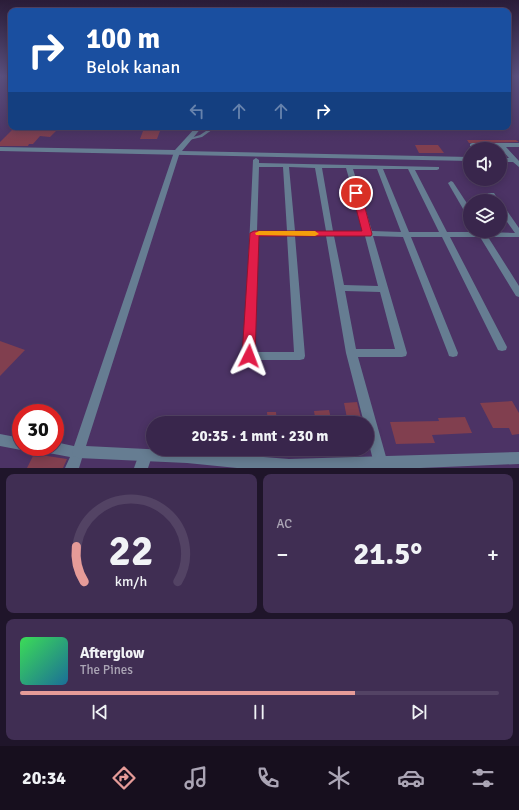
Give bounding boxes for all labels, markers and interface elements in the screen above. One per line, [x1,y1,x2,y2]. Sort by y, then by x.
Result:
text: 100 m [86,22,160,56]
icon: right [20,24,72,76]
text: Belok kanan [86,56,180,78]
icon: left [186,100,208,122]
icon: ahead [228,100,250,122]
icon: ahead [270,100,292,122]
icon: right [312,100,334,122]
map controls [463,142,507,238]
button: sound [463,142,507,186]
pin [339,176,373,210]
icon: arrive [345,182,367,204]
button: layers [463,194,507,238]
position arrow [228,335,270,377]
speed limit sign: 30 [12,404,64,456]
text: 20:35 · 1 mnt · 230 m [192,427,328,445]
text: AC [277,516,292,532]
text: 22 [109,525,154,576]
text: 21.5° [353,536,422,573]
text: − [277,541,288,568]
text: + [487,541,499,568]
text: km/h [115,572,147,589]
text: Afterglow [80,644,144,662]
text: The Pines [80,662,133,678]
icon: previous [89,701,111,723]
icon: pause [248,701,270,723]
icon: next [408,701,430,723]
icon: directions [110,764,138,792]
icon: music [182,764,210,792]
icon: phone [254,764,282,792]
icon: climate [325,764,353,792]
icon: car [397,764,425,792]
icon: filters [469,764,497,792]
text: 20:34 [22,767,66,789]

